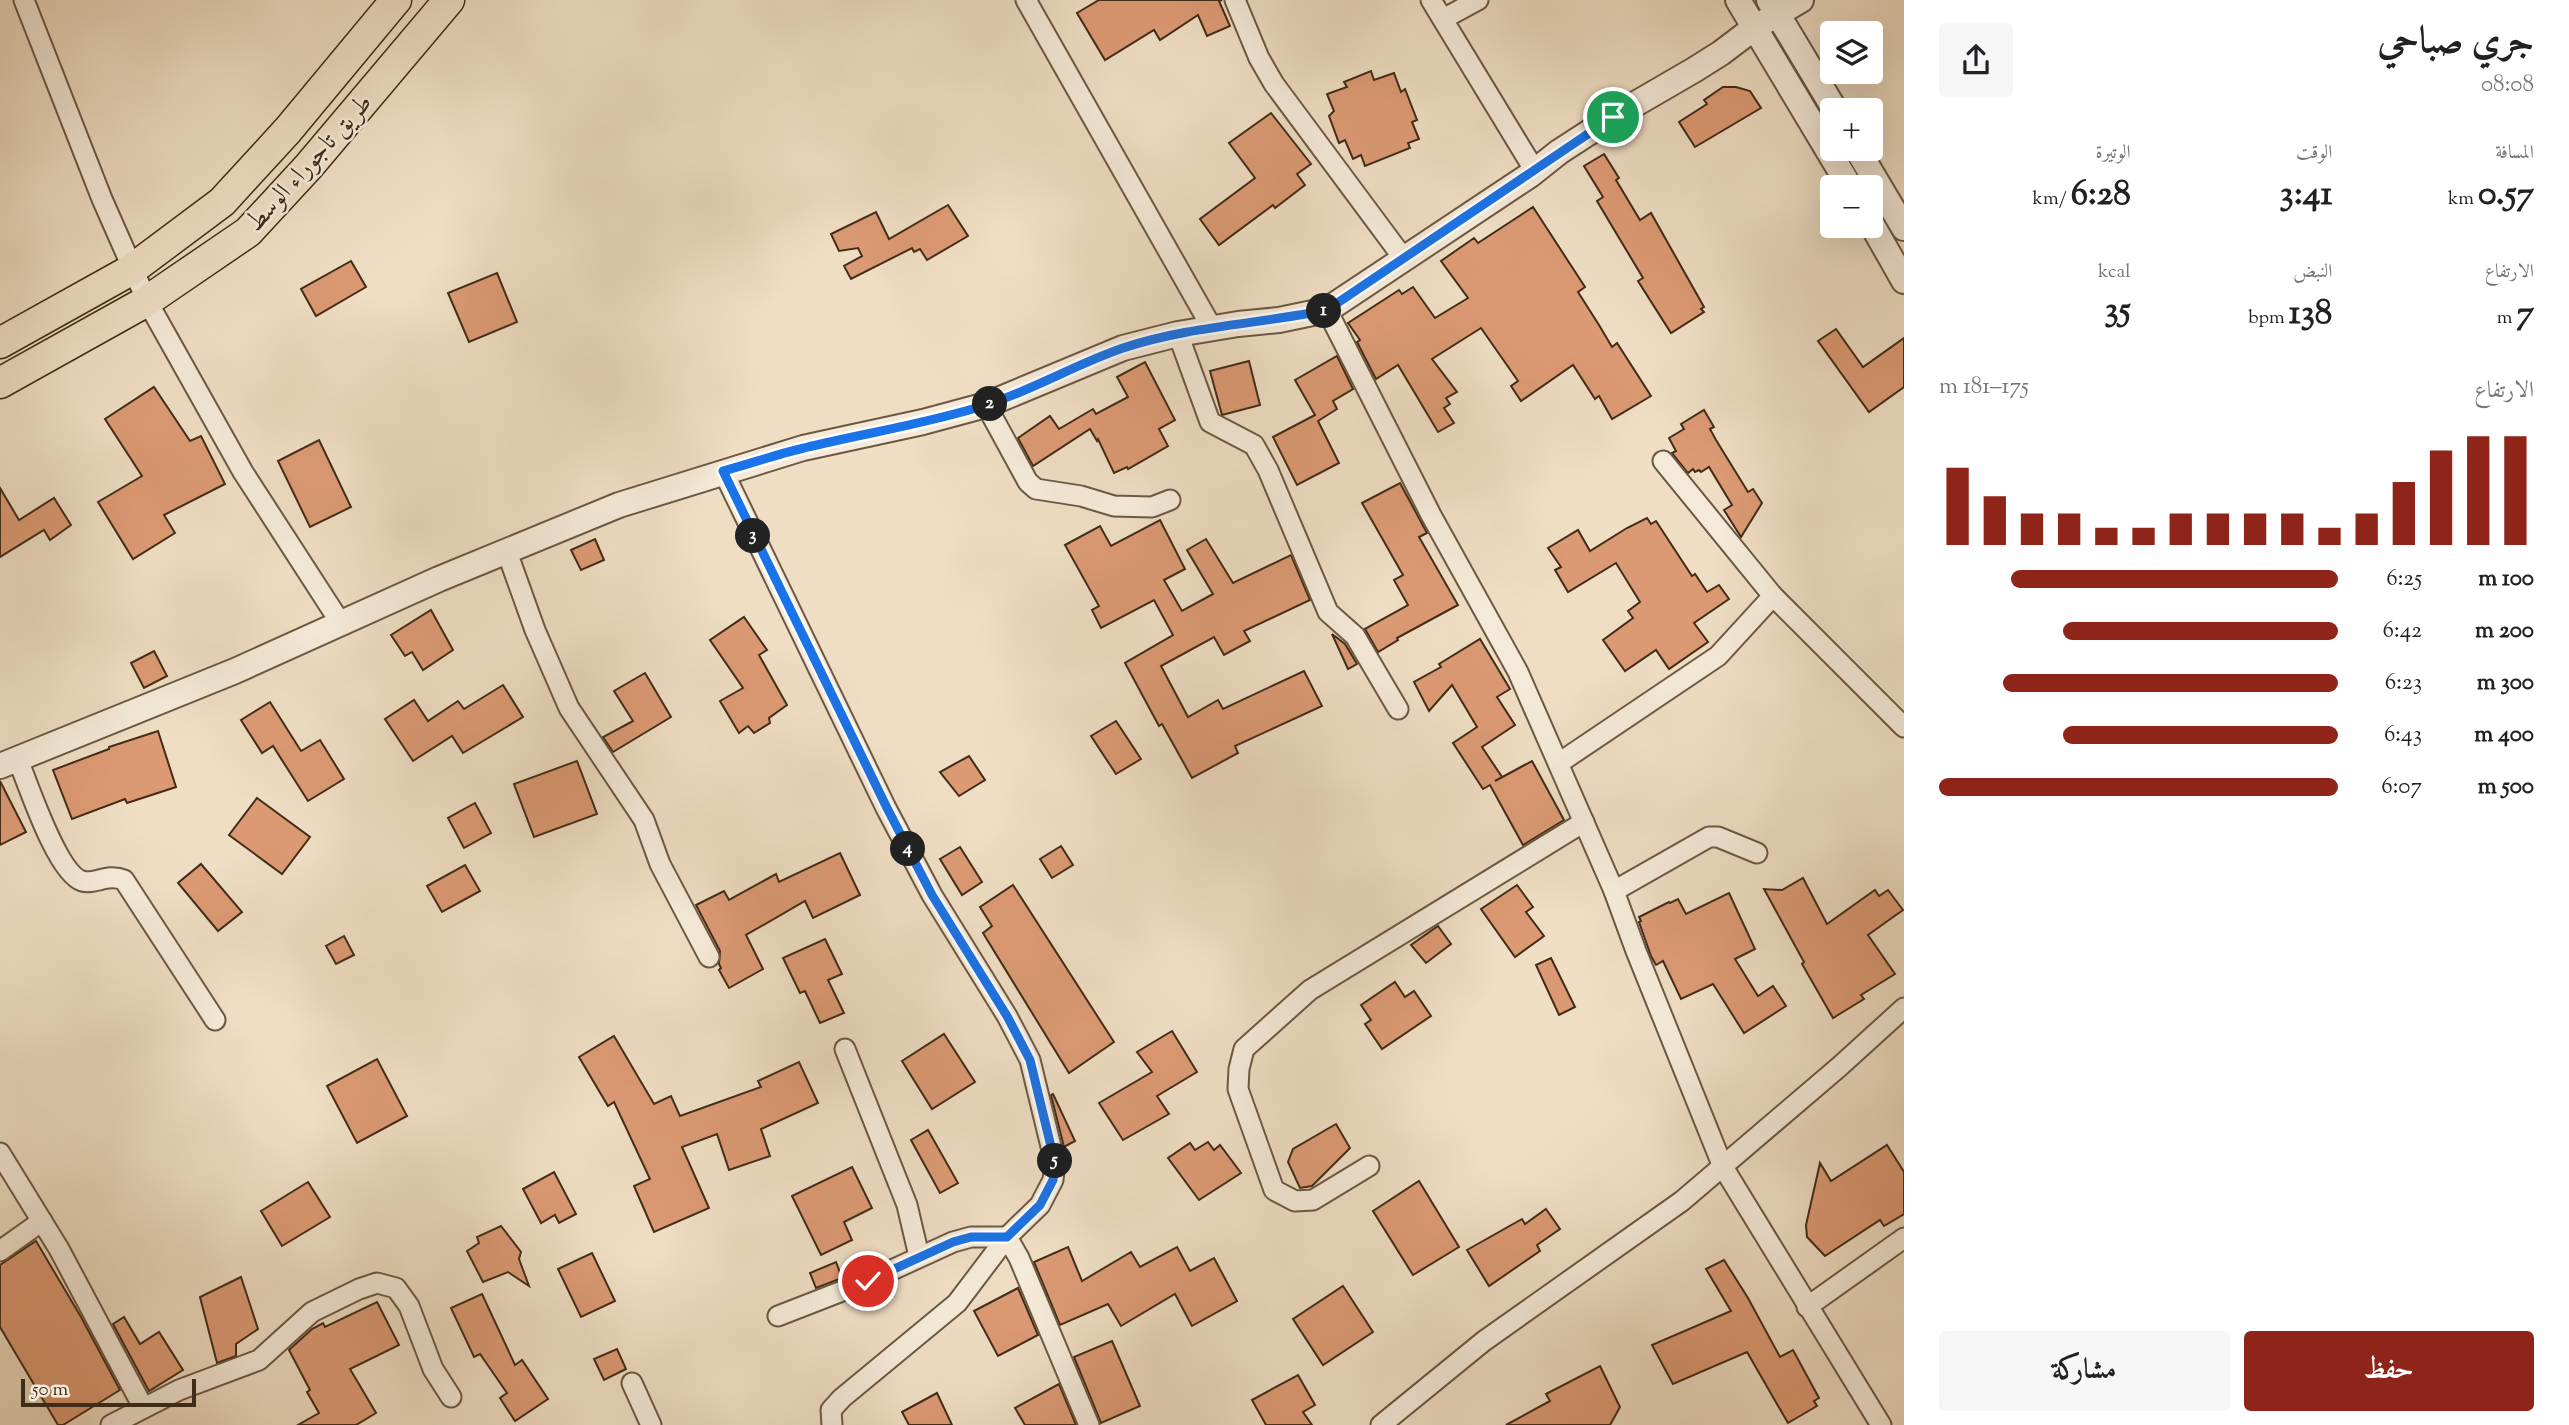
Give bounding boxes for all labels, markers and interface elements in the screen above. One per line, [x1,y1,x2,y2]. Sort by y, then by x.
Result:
text: جري صباحي [2378,16,2534,70]
map controls [1820,21,1883,238]
button: layers [1820,21,1883,84]
button: share [1939,23,2013,97]
text: 08:08 [2481,69,2534,102]
street label: طريق تاجوراء الوسط [238,86,382,241]
pin [1583,87,1643,147]
icon: arrive [1594,98,1632,136]
button: + [1820,98,1883,161]
text: الوتيرة [2096,140,2131,167]
text: الوقت [2296,140,2332,167]
text: المسافة [2495,140,2534,167]
text: 6:28 [2071,170,2131,221]
text: 3:41 [2280,170,2332,221]
text: 0.57 [2478,170,2534,221]
button: − [1820,175,1883,238]
text: /km [2033,186,2071,213]
text: km [2448,186,2478,213]
text: kcal [2098,259,2131,286]
text: النبض [2293,259,2332,286]
text: الارتفاع [2485,259,2534,286]
text: 35 [2105,286,2131,337]
text: 138 [2289,289,2332,340]
text: 7 [2516,289,2534,340]
pin: 1 [1306,294,1342,328]
text: 1 [1320,297,1327,324]
text: bpm [2248,305,2289,332]
text: m [2497,305,2516,332]
text: 175–181 m [1939,371,2029,404]
text: الارتفاع [2474,375,2534,408]
pin: 2 [972,386,1007,422]
text: 2 [985,390,994,417]
pin: 3 [736,518,770,554]
text: 3 [749,522,756,549]
text: 6:25 [2386,563,2422,596]
text: 100 m [2478,563,2534,596]
text: 6:42 [2382,615,2422,648]
text: 200 m [2475,615,2534,648]
text: 6:23 [2385,667,2422,700]
text: 300 m [2477,667,2534,700]
text: 6:43 [2384,719,2422,752]
text: 400 m [2474,719,2534,752]
text: 6:07 [2381,771,2422,804]
text: 500 m [2478,771,2534,804]
pin: 4 [890,832,926,866]
text: 4 [903,835,912,862]
pin: 5 [1038,1144,1072,1178]
text: 5 [1051,1147,1058,1174]
pin [838,1251,898,1311]
icon: check [849,1262,887,1300]
button: مشاركة [1939,1331,2230,1411]
button: حفظ [2244,1331,2534,1411]
scale bar [21,1376,196,1408]
text: 50 m [32,1377,68,1404]

